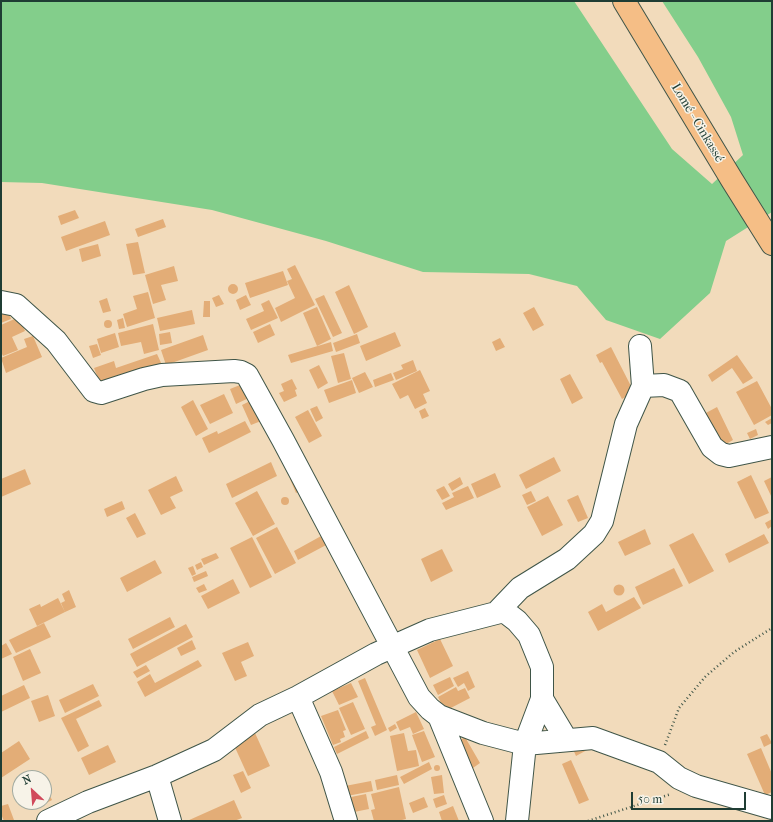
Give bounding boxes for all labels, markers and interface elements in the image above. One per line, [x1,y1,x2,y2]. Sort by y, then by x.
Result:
street label: Lomé - Cinkassé [667,81,727,165]
north arrow [12,770,52,810]
text: N [20,772,34,787]
scale bar [633,784,748,810]
text: 50 m [638,792,662,806]

